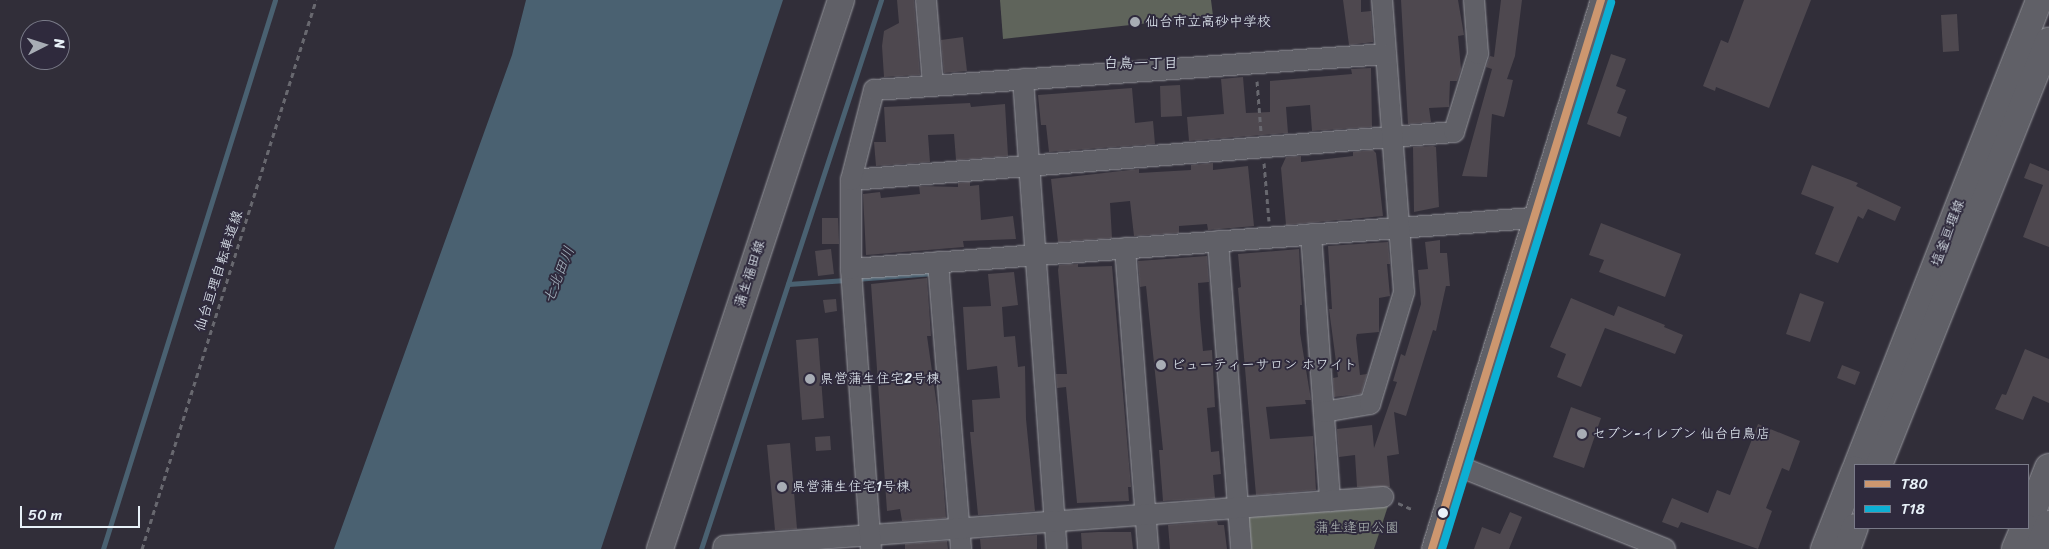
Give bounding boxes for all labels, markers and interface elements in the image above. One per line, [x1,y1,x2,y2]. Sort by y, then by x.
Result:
place label: 仙台市立高砂中学校 [1145,14,1271,30]
marker: 仙台市立高砂中学校 [1129,16,1141,28]
north arrow [20,20,70,70]
text: N [47,38,72,50]
district label: 白鳥一丁目 [1104,55,1178,73]
street label: 塩釜亘理線 [1928,197,1968,269]
street label: 仙台亘理自転車道線 [192,208,246,334]
street label: 蒲生福田線 [731,238,769,310]
water label: 七北田川 [539,244,579,306]
place label: ビューティーサロン ホワイト [1171,357,1357,373]
marker: ビューティーサロン ホワイト [1155,359,1167,371]
place label: 県営蒲生住宅2号棟 [820,371,940,387]
marker: 県営蒲生住宅2号棟 [804,373,816,385]
place label: セブン-イレブン 仙台白鳥店 [1592,426,1770,442]
marker: セブン-イレブン 仙台白鳥店 [1576,428,1588,440]
legend [1854,464,2029,529]
text: T80 [1901,471,1928,497]
place label: 県営蒲生住宅1号棟 [792,479,910,495]
marker: 県営蒲生住宅1号棟 [776,481,788,493]
scale bar [22,496,142,528]
text: T18 [1901,496,1925,522]
text: 50 m [28,502,62,528]
unlabelled marker [1438,508,1448,518]
park label: 蒲生逢田公園 [1315,520,1399,536]

